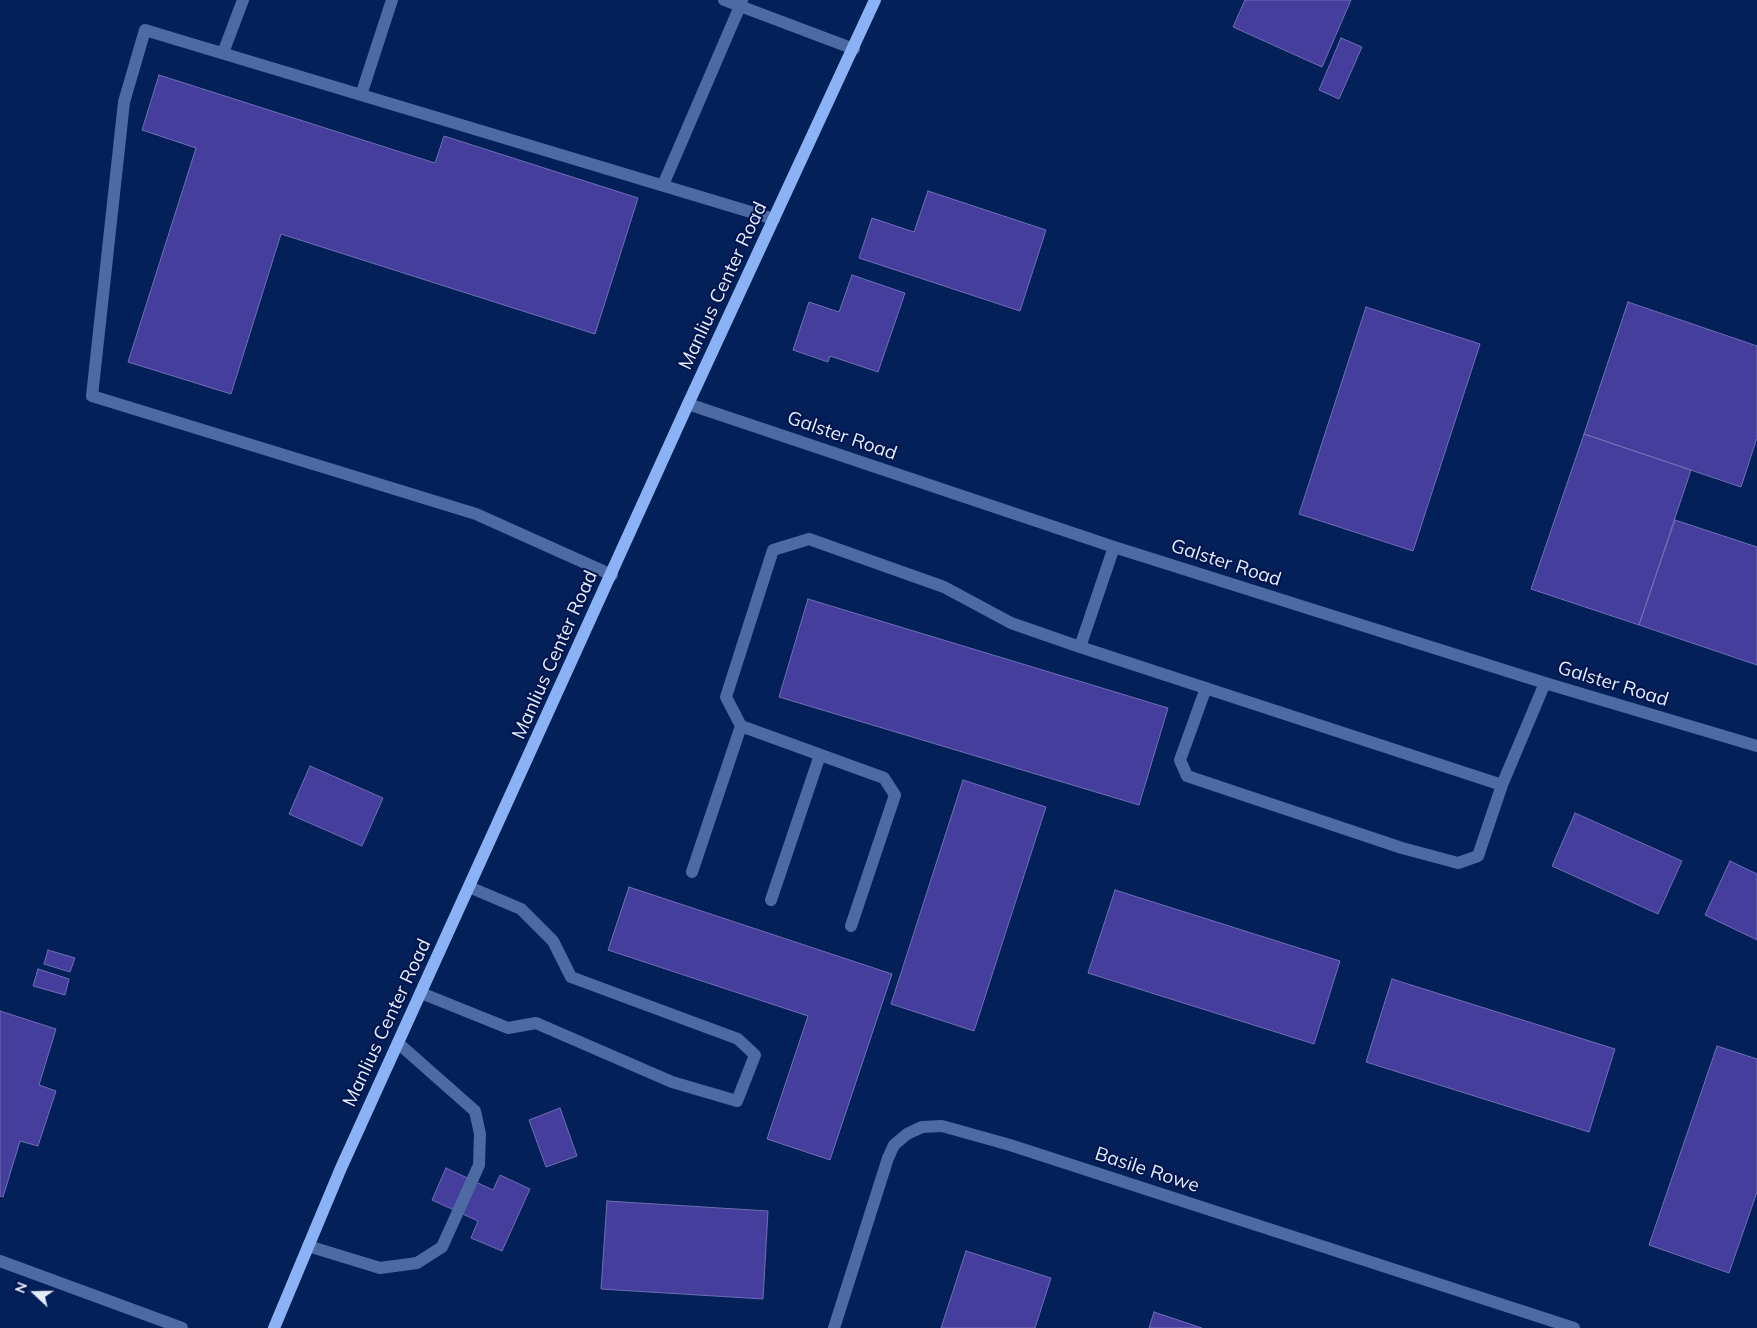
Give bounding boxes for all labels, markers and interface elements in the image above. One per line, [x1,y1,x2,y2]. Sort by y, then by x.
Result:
street label: Manlius Center Road [674,199,772,373]
street label: Galster Road [784,407,900,465]
street label: Galster Road [1168,534,1284,592]
street label: Manlius Center Road [508,567,602,743]
street label: Galster Road [1555,656,1671,712]
street label: Manlius Center Road [338,936,436,1110]
street label: Basile Rowe [1092,1142,1202,1198]
north arrow [10,1268,60,1318]
text: N [11,1279,31,1296]

